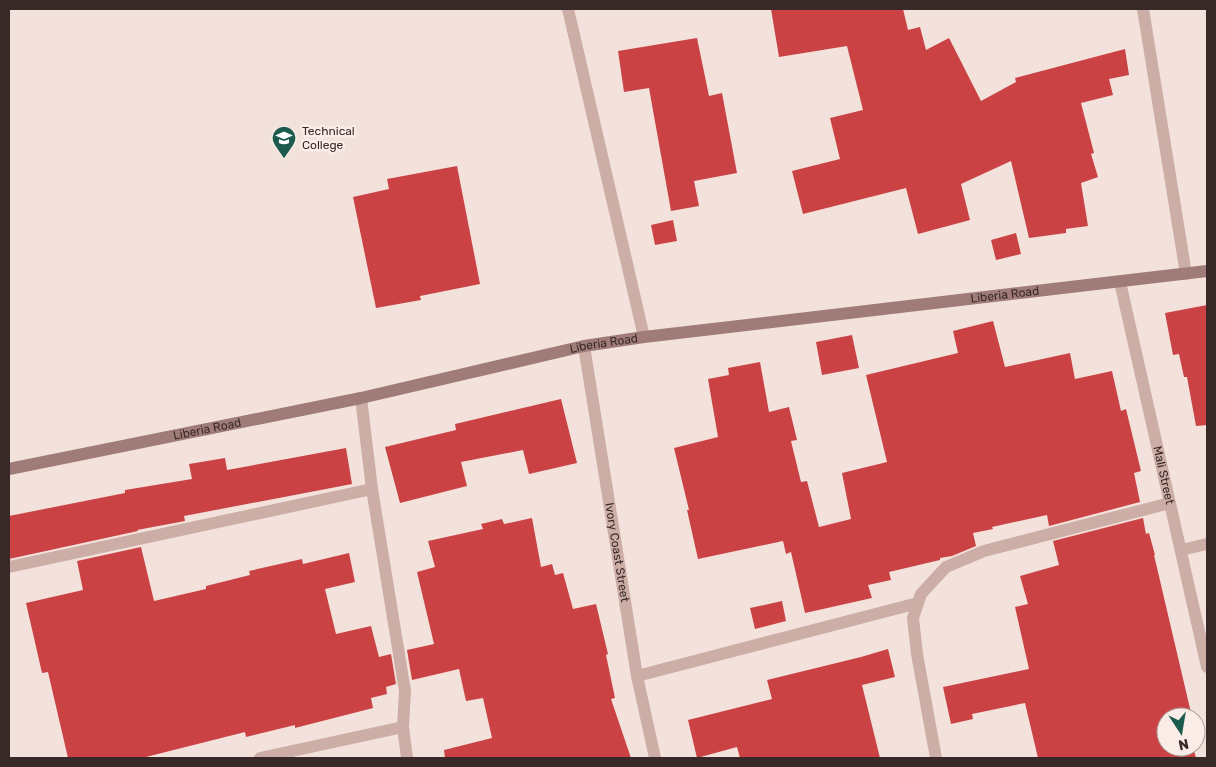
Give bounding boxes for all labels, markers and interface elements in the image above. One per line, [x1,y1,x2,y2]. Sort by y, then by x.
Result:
place label: Technical College [302,124,355,152]
school or university icon: Technical College [271,125,297,159]
street label: Liberia Road [970,284,1040,306]
street label: Liberia Road [568,331,639,356]
street label: Liberia Road [172,415,242,443]
street label: Mali Street [1150,444,1177,506]
street label: Ivory Coast Street [602,502,632,603]
north arrow [1156,707,1206,757]
text: N [1177,735,1190,754]

